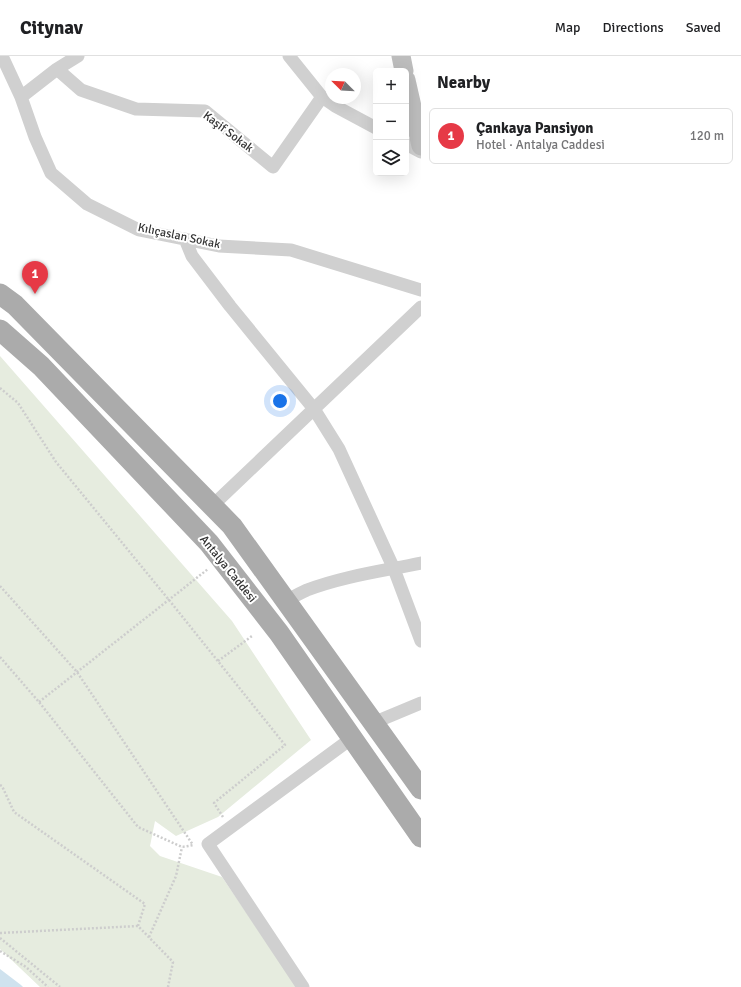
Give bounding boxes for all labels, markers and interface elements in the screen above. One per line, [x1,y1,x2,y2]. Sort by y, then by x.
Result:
text: Citynav [20,16,83,40]
text: Map [555,19,581,36]
text: Directions [603,19,664,36]
text: Saved [686,19,721,36]
north arrow [325,68,361,104]
map controls [373,68,409,176]
button: + [373,68,409,104]
text: Nearby [437,72,490,93]
button: − [373,104,409,140]
street label: Kaşif Sokak [200,108,256,156]
text: Çankaya Pansiyon [476,119,593,137]
text: 1 [447,128,455,144]
text: 120 m [690,128,724,144]
text: Hotel · Antalya Caddesi [476,137,605,153]
button: layers [373,140,409,176]
street label: Kılıçaslan Sokak [136,220,222,252]
pin: 1 [22,261,48,294]
your location [270,391,290,411]
street label: Antalya Caddesi [196,532,260,606]

